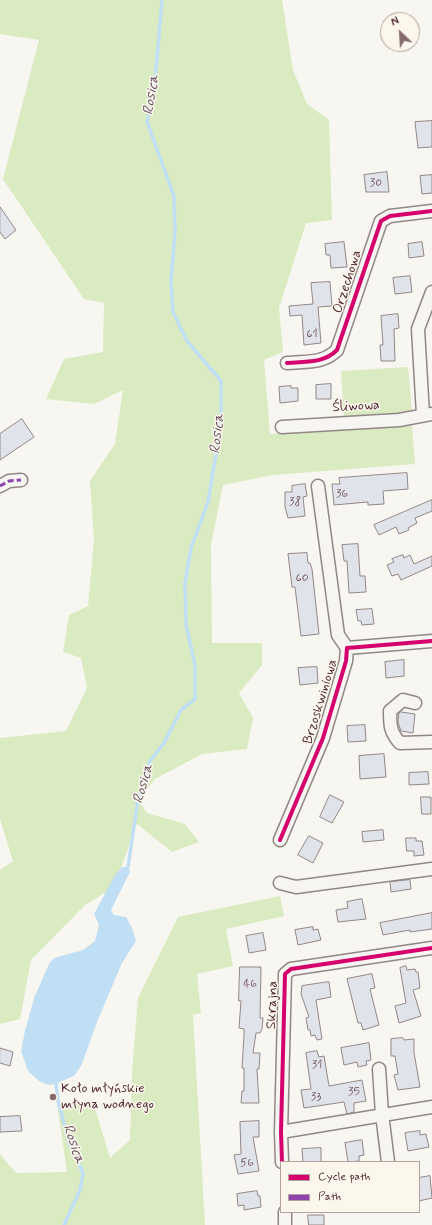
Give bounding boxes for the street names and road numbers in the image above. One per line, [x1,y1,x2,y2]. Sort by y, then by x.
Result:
street label: Orzechowa [330,248,366,316]
street label: Śliwowa [332,397,380,417]
street label: Brzoskwiniowa [300,658,342,746]
street label: Skrajna [264,981,282,1029]

